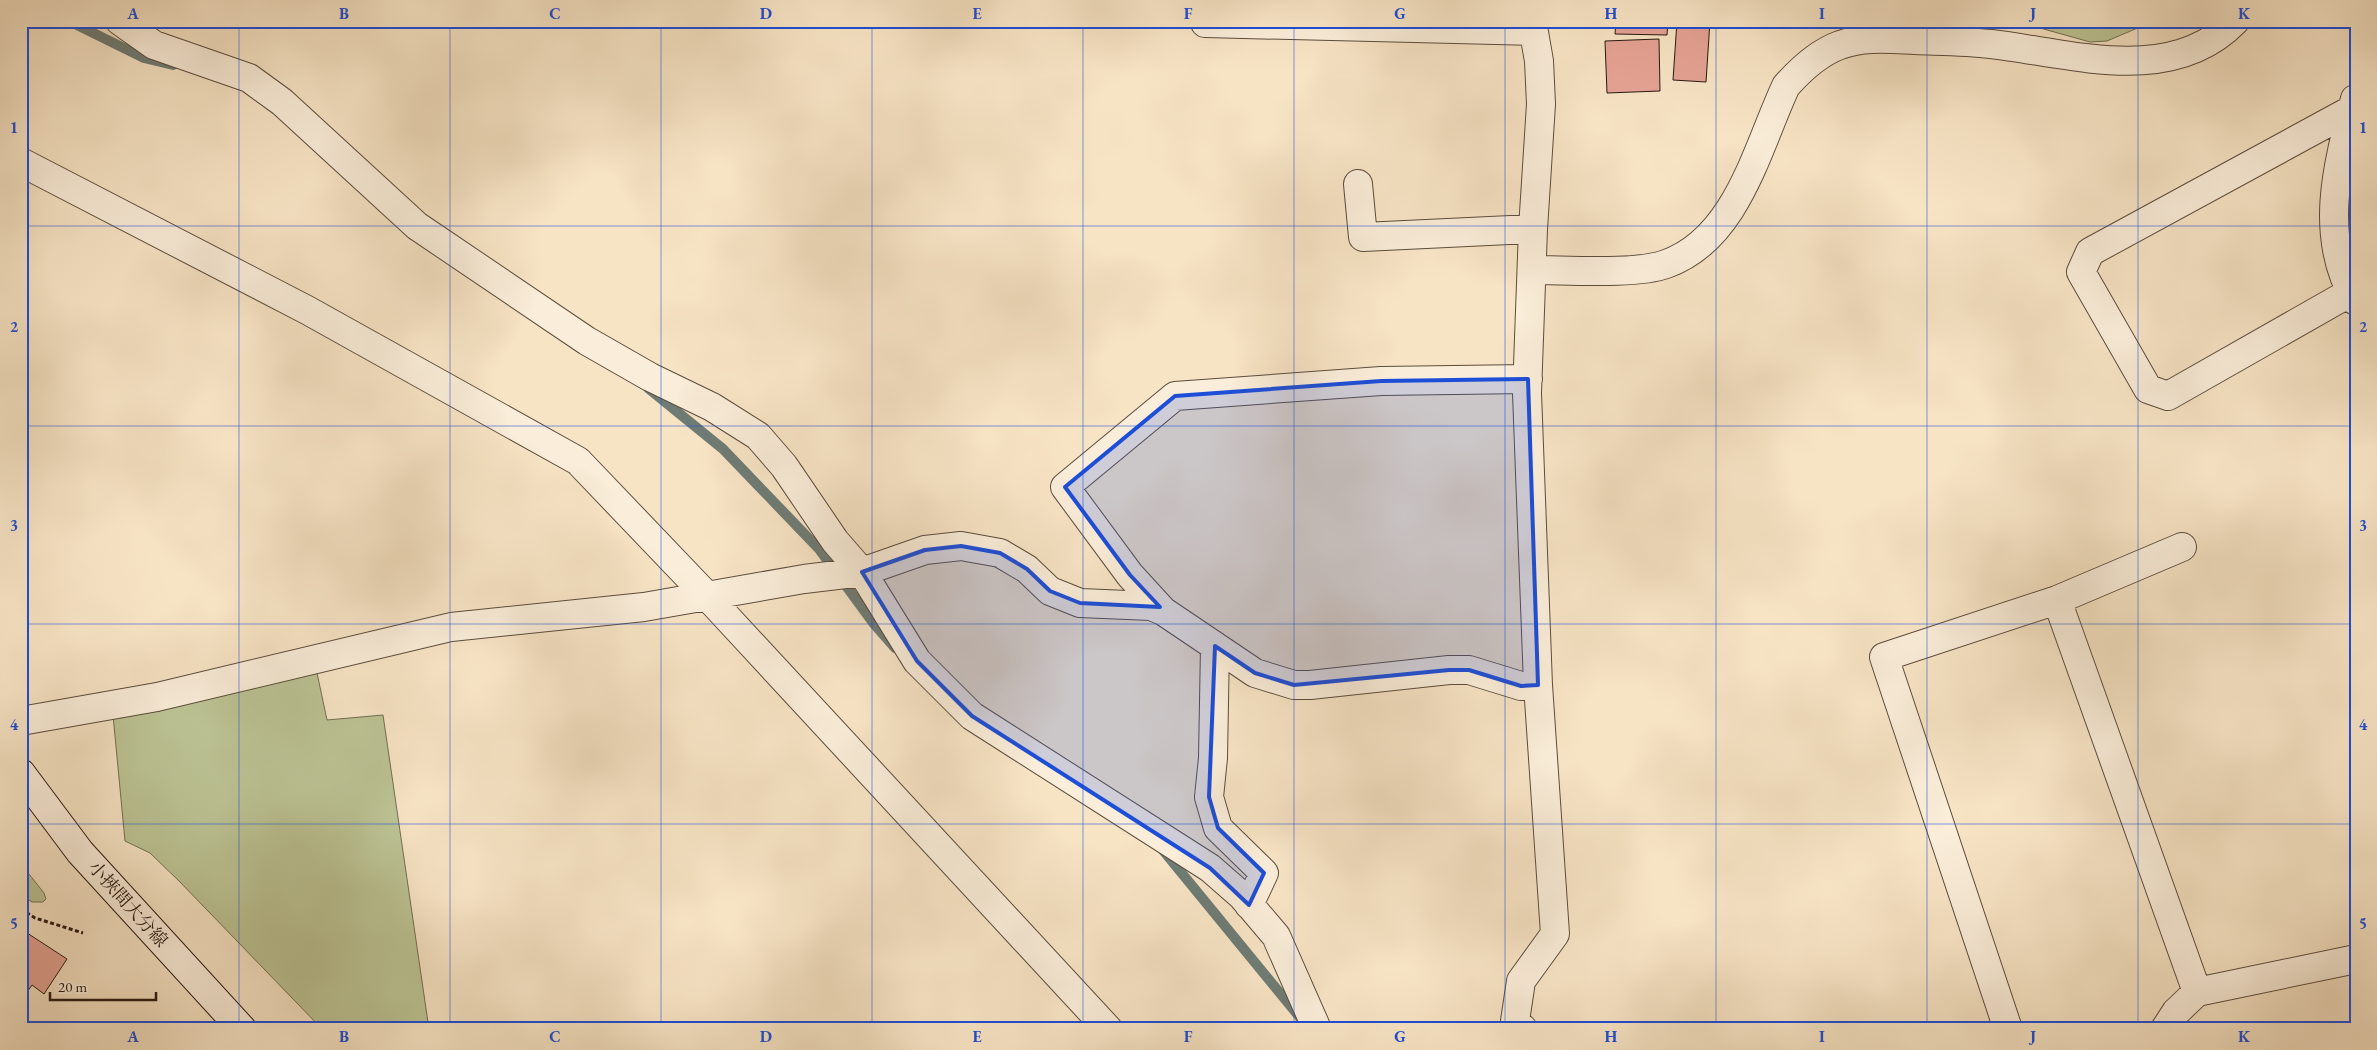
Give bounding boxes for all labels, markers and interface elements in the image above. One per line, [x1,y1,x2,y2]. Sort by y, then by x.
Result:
text: A [126,3,139,24]
text: B [339,3,349,24]
text: C [549,3,561,24]
text: D [760,3,772,24]
text: E [972,3,982,24]
text: F [1184,3,1193,24]
text: G [1394,3,1406,24]
text: H [1605,3,1618,24]
text: I [1819,3,1825,24]
text: J [2028,3,2036,24]
text: K [2238,3,2251,24]
text: 1 [10,117,18,138]
text: 1 [2359,117,2367,138]
text: 2 [10,316,19,337]
text: 2 [2359,316,2368,337]
text: 3 [10,515,18,536]
text: 3 [2359,515,2367,536]
text: 4 [10,714,19,735]
text: 4 [2359,714,2368,735]
street label: 小挾間大分線 [84,856,173,951]
text: 5 [10,913,18,934]
text: 5 [2359,913,2367,934]
scale bar [50,970,156,1002]
text: 20 m [58,977,87,996]
text: A [126,1026,139,1047]
text: B [339,1026,349,1047]
text: C [549,1026,561,1047]
text: D [760,1026,772,1047]
text: E [972,1026,982,1047]
text: F [1184,1026,1193,1047]
text: G [1394,1026,1406,1047]
text: H [1605,1026,1618,1047]
text: I [1819,1026,1825,1047]
text: J [2028,1026,2036,1047]
text: K [2238,1026,2251,1047]

